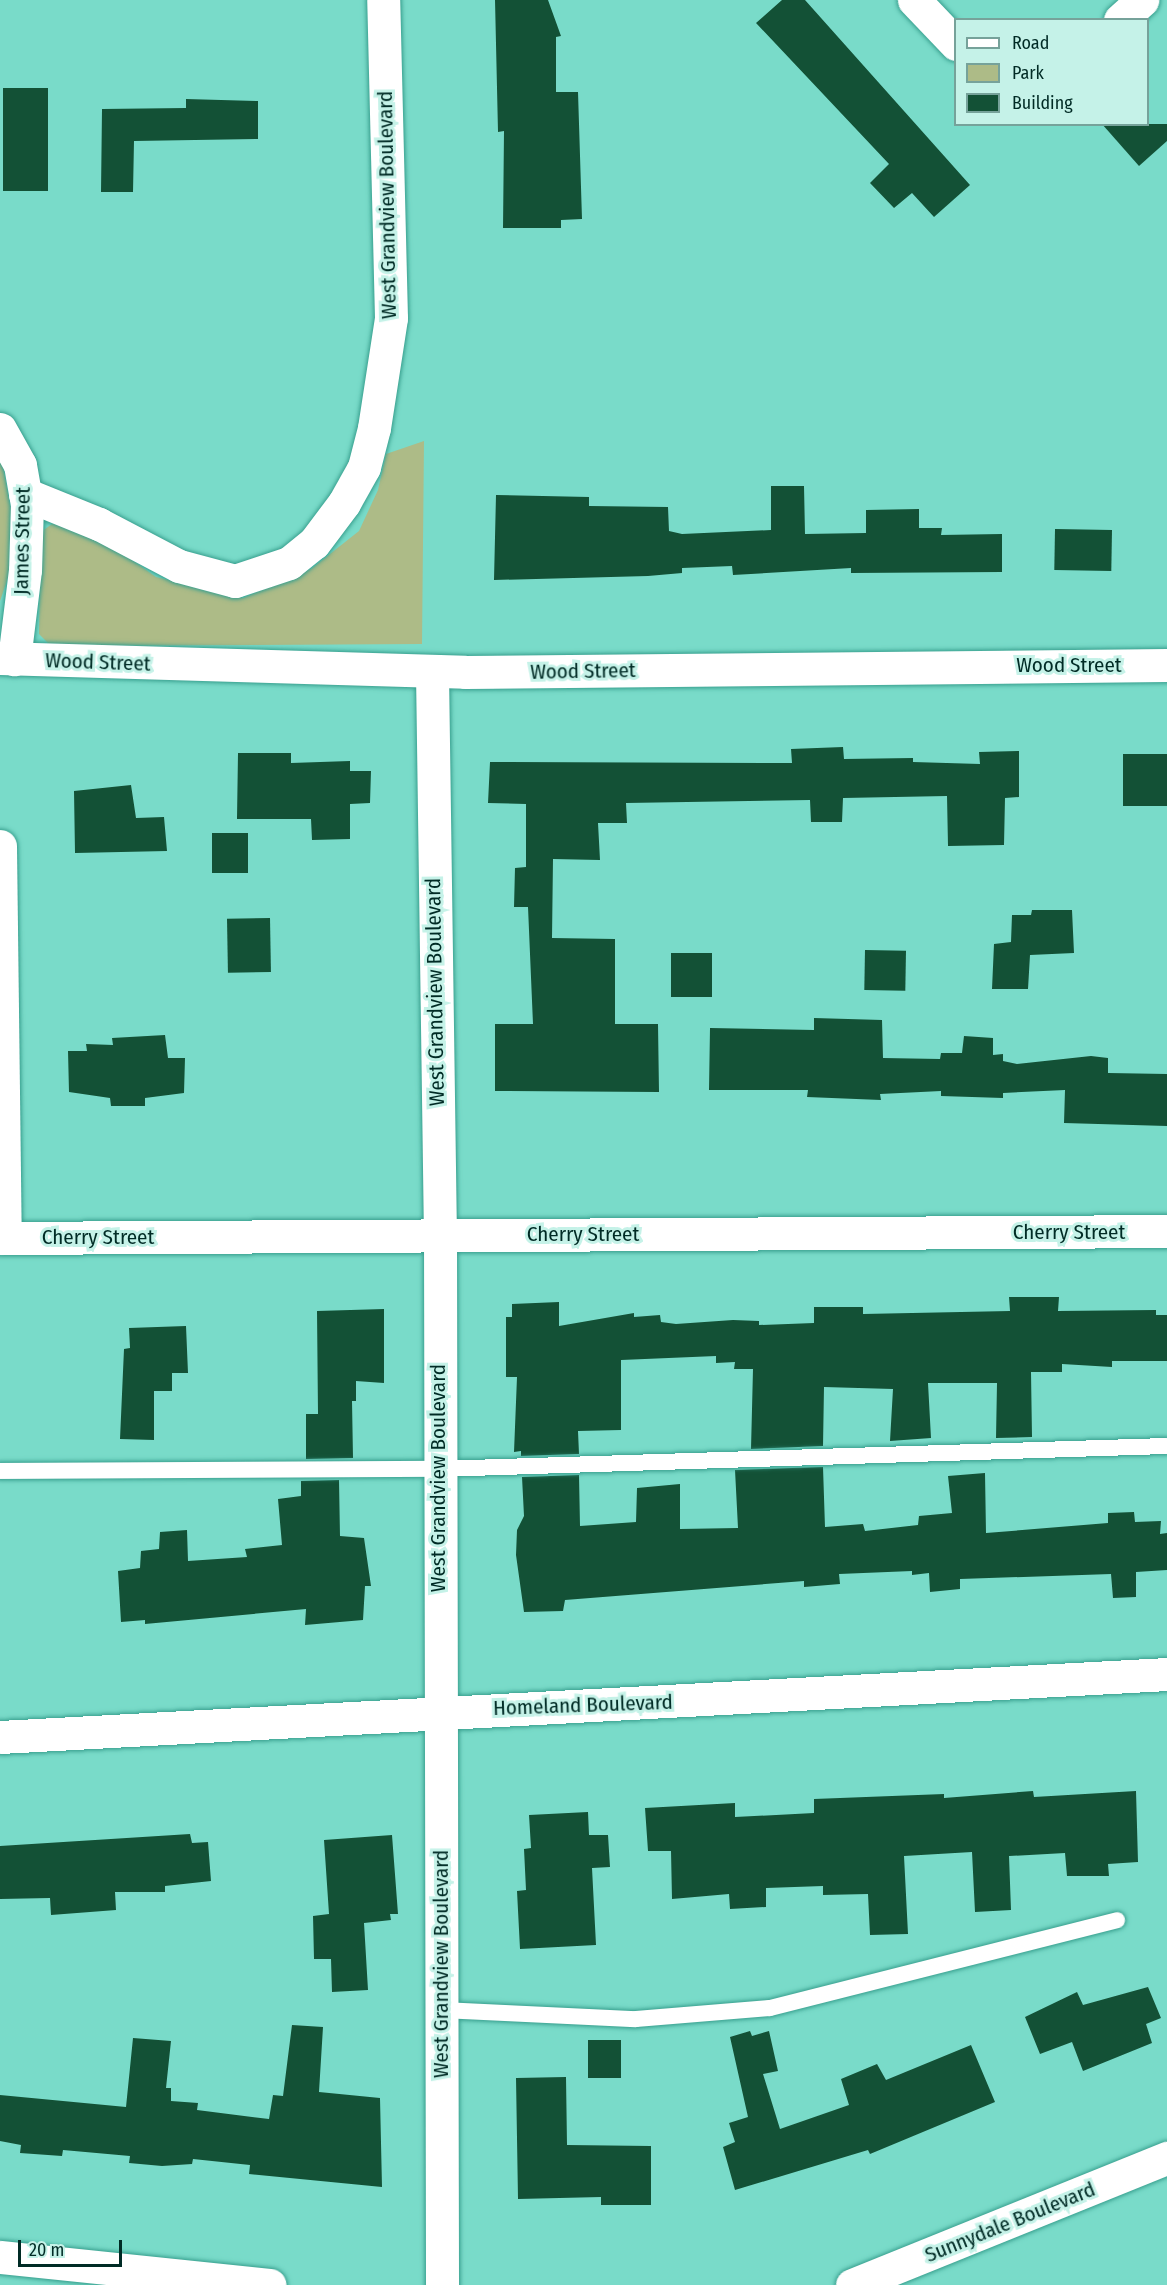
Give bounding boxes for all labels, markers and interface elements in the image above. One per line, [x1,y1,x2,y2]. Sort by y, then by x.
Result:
legend [954,18,1149,126]
text: Road [1012,32,1049,54]
text: Park [1012,62,1044,84]
street label: West Grandview Boulevard [372,91,402,319]
text: Building [1012,92,1073,114]
street label: James Street [8,487,36,595]
street label: Wood Street [45,648,151,676]
street label: Wood Street [1016,652,1122,678]
street label: Wood Street [530,657,636,685]
street label: West Grandview Boulevard [420,878,450,1106]
street label: Cherry Street [1013,1219,1125,1245]
street label: Cherry Street [527,1221,639,1247]
street label: Cherry Street [42,1224,154,1250]
street label: West Grandview Boulevard [425,1364,451,1592]
street label: Homeland Boulevard [493,1689,673,1721]
street label: West Grandview Boulevard [428,1850,454,2078]
street label: Sunnydale Boulevard [921,2176,1099,2268]
scale bar [21,2228,124,2266]
text: 20 m [29,2239,64,2261]

